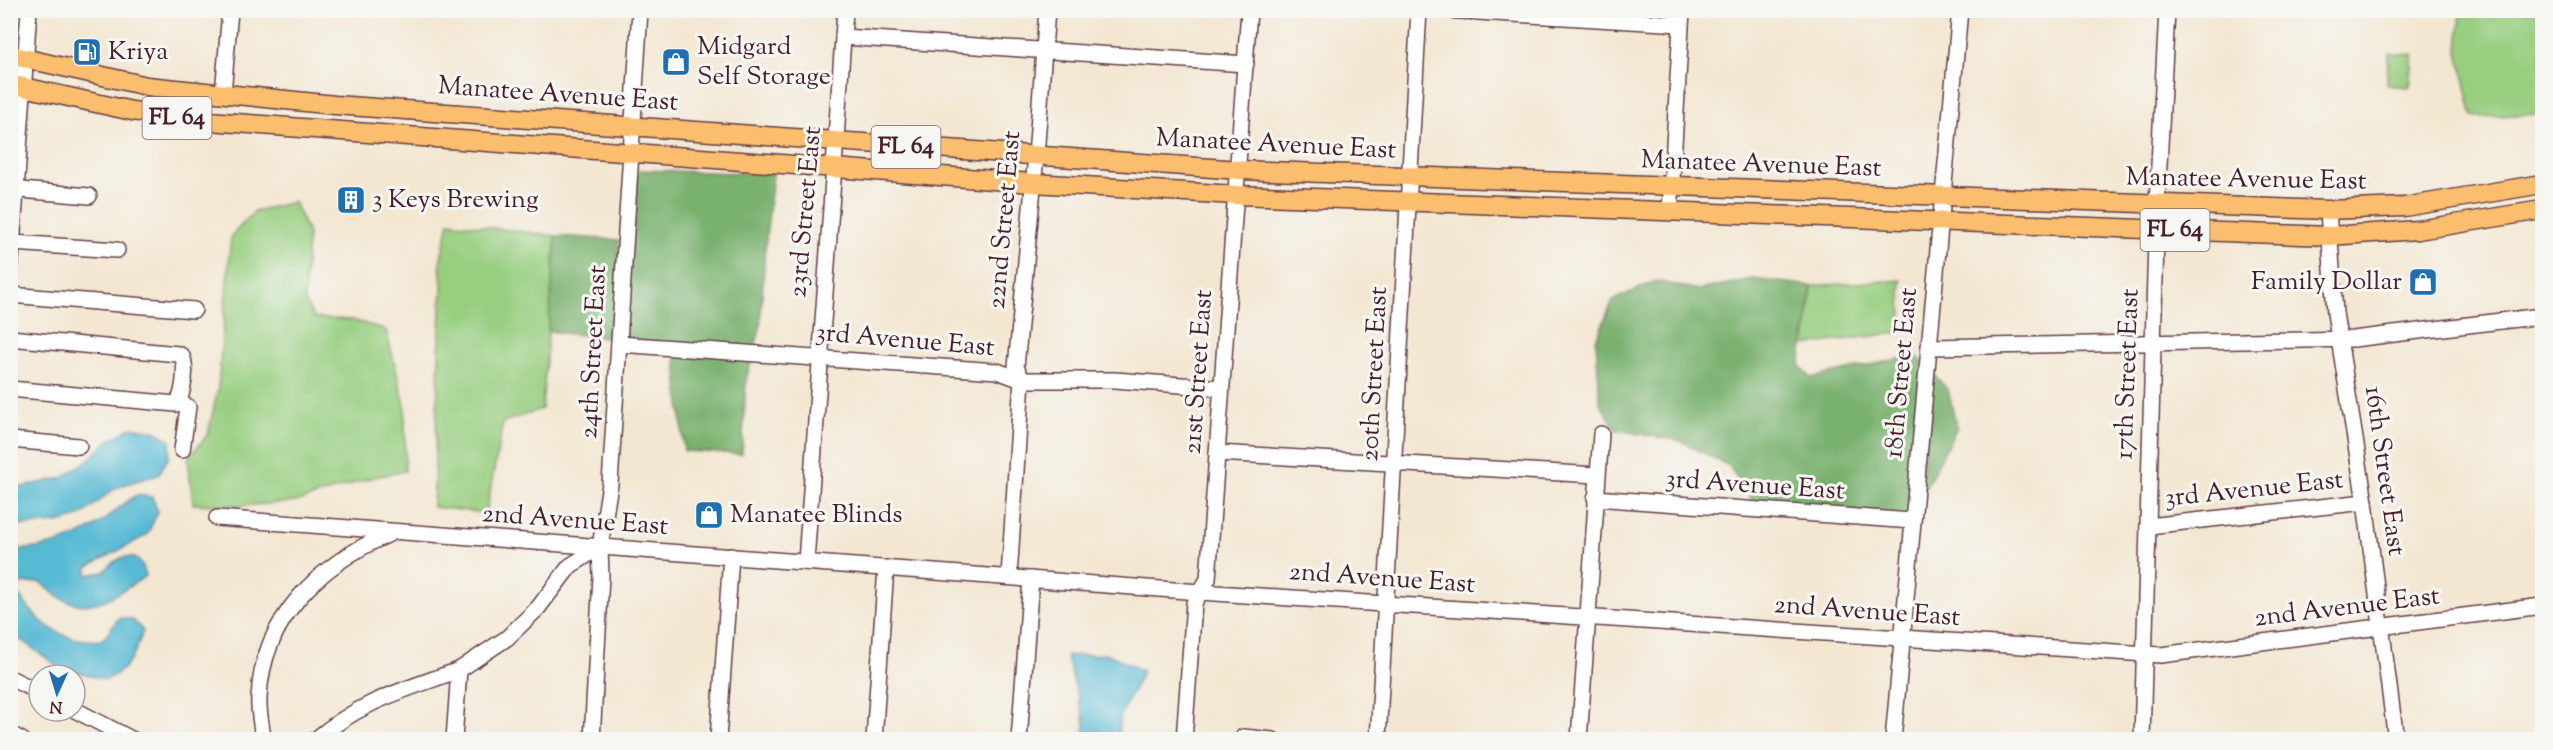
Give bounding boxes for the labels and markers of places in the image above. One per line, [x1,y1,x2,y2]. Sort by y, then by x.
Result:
place label: Midgard Self Storage [697,29,831,96]
place label: Kriya [108,34,168,71]
fuel station icon: Kriya [71,36,103,68]
shop icon: Midgard Self Storage [660,46,692,78]
place label: 3 Keys Brewing [372,182,539,219]
building icon: 3 Keys Brewing [335,184,367,216]
place label: Family Dollar [2251,264,2402,301]
shop icon: Family Dollar [2407,266,2439,298]
place label: Manatee Blinds [730,497,903,534]
shop icon: Manatee Blinds [693,499,725,531]

